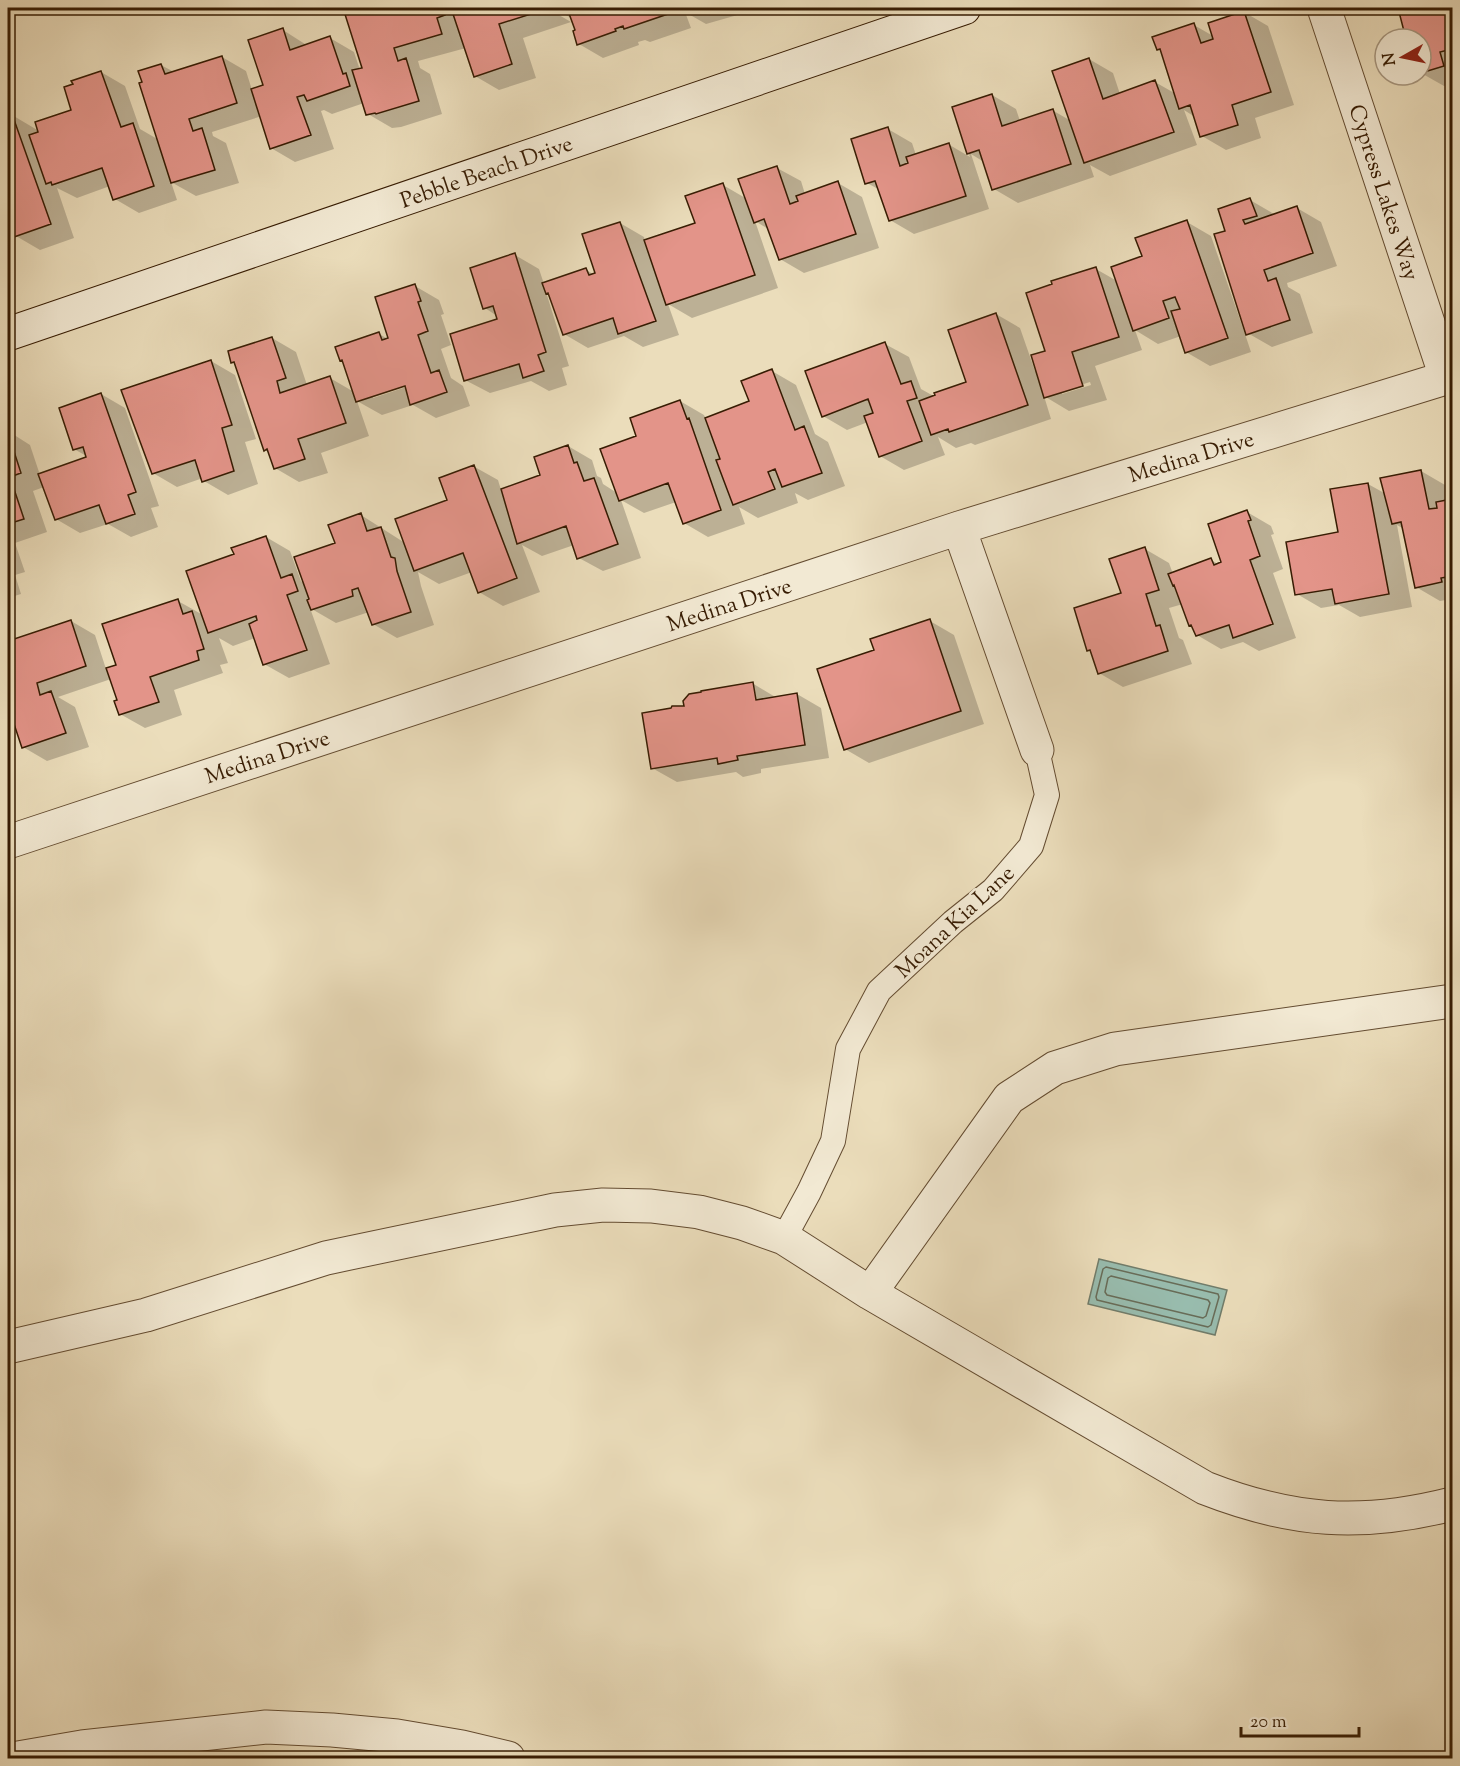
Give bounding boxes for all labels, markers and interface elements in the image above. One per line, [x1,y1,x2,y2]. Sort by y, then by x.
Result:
north arrow [1373,27,1433,87]
text: N [1378,51,1403,67]
street label: Cypress Lakes Way [1339,101,1426,285]
street label: Pebble Beach Drive [396,129,577,218]
street label: Medina Drive [1125,425,1259,493]
street label: Medina Drive [663,572,796,642]
street label: Medina Drive [201,724,334,794]
street label: Moana Kia Lane [889,859,1023,987]
scale bar [1241,1700,1360,1738]
text: 20 m [1250,1710,1287,1736]

